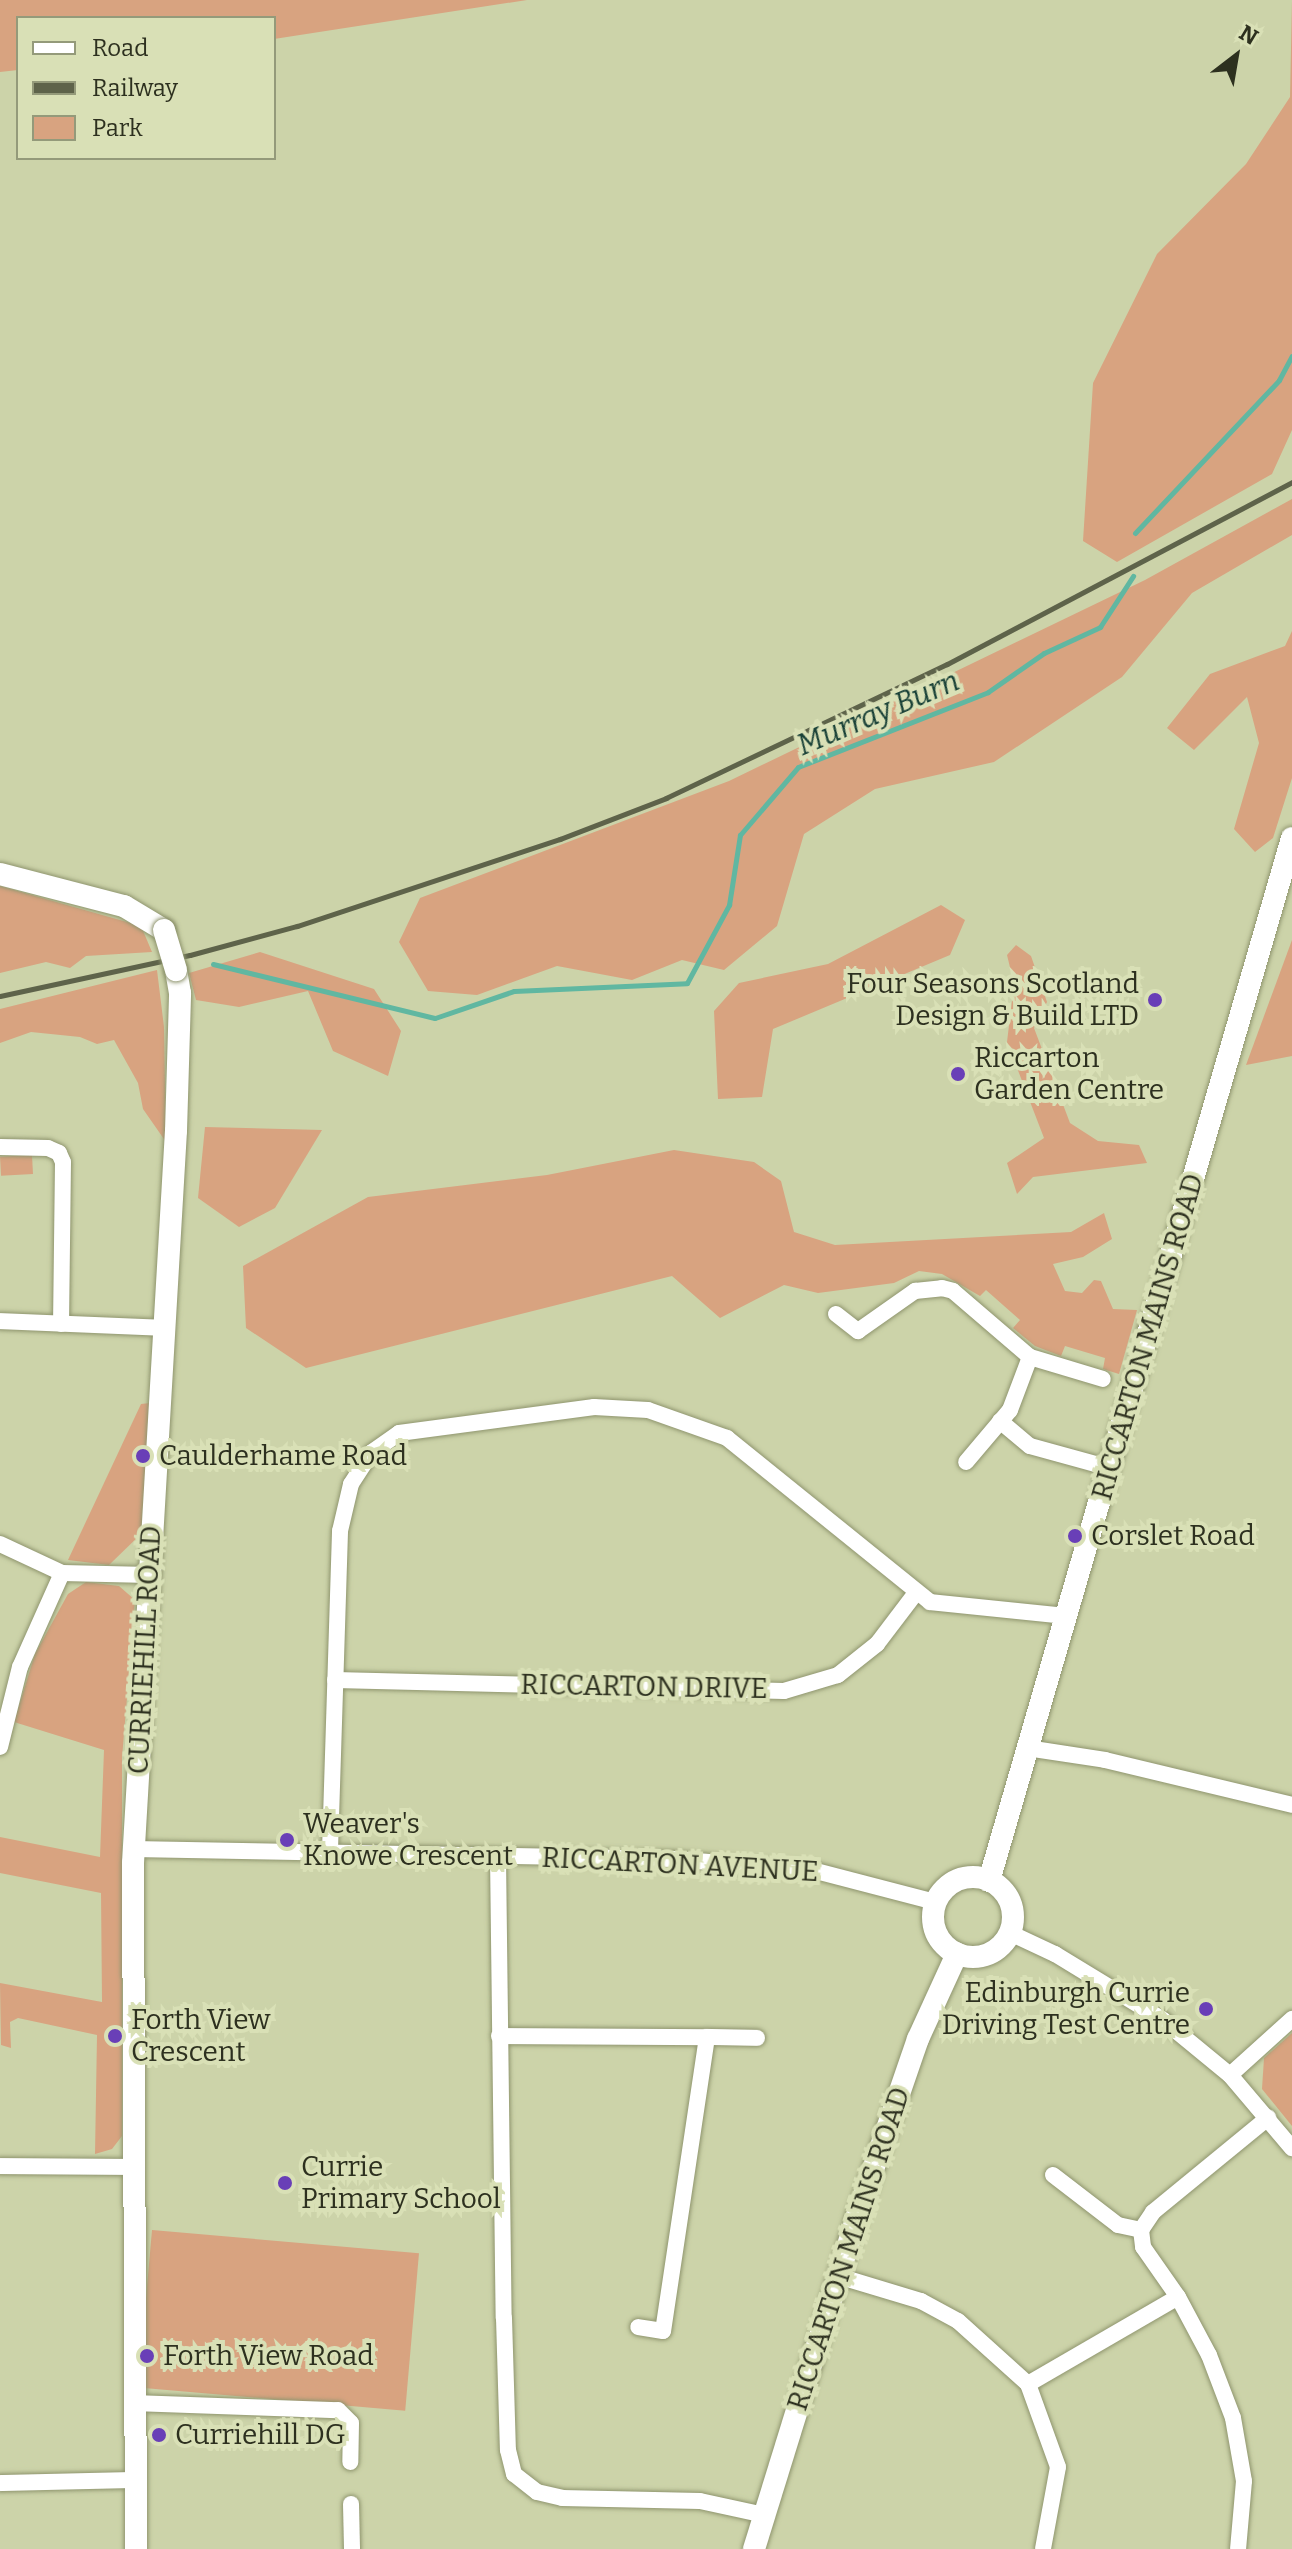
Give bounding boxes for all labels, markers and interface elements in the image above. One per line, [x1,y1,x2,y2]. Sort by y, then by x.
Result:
legend [16,16,276,160]
north arrow [1196,16,1276,96]
text: N [1234,19,1263,51]
text: Road [92,34,148,62]
text: Railway [92,74,178,102]
text: Park [92,114,143,142]
water label: Murray Burn [791,663,965,763]
place label: Four Seasons Scotland Design & Build LTD [846,967,1139,1033]
marker: Four Seasons Scotland Design & Build LTD [1146,991,1164,1009]
place label: Riccarton Garden Centre [974,1041,1164,1107]
marker: Riccarton Garden Centre [949,1065,967,1083]
street label: RICCARTON MAINS ROAD [1085,1170,1211,1504]
place label: Caulderhame Road [159,1439,407,1473]
marker: Caulderhame Road [134,1447,152,1465]
place label: Corslet Road [1091,1519,1255,1553]
street label: CURRIEHILL ROAD [122,1525,168,1775]
marker: Corslet Road [1066,1527,1084,1545]
street label: RICCARTON DRIVE [520,1668,768,1706]
place label: Weaver's Knowe Crescent [303,1807,513,1873]
marker: Weaver's Knowe Crescent [278,1831,296,1849]
street label: RICCARTON AVENUE [541,1841,819,1889]
place label: Edinburgh Currie Driving Test Centre [942,1976,1190,2042]
marker: Edinburgh Currie Driving Test Centre [1197,2000,1215,2018]
place label: Forth View Crescent [131,2003,270,2069]
marker: Forth View Crescent [106,2027,124,2045]
street label: RICCARTON MAINS ROAD [781,2083,917,2415]
place label: Currie Primary School [301,2150,501,2216]
marker: Currie Primary School [276,2174,294,2192]
place label: Forth View Road [163,2339,374,2373]
marker: Forth View Road [138,2347,156,2365]
place label: Curriehill DG [175,2418,346,2452]
marker: Curriehill DG [150,2426,168,2444]

